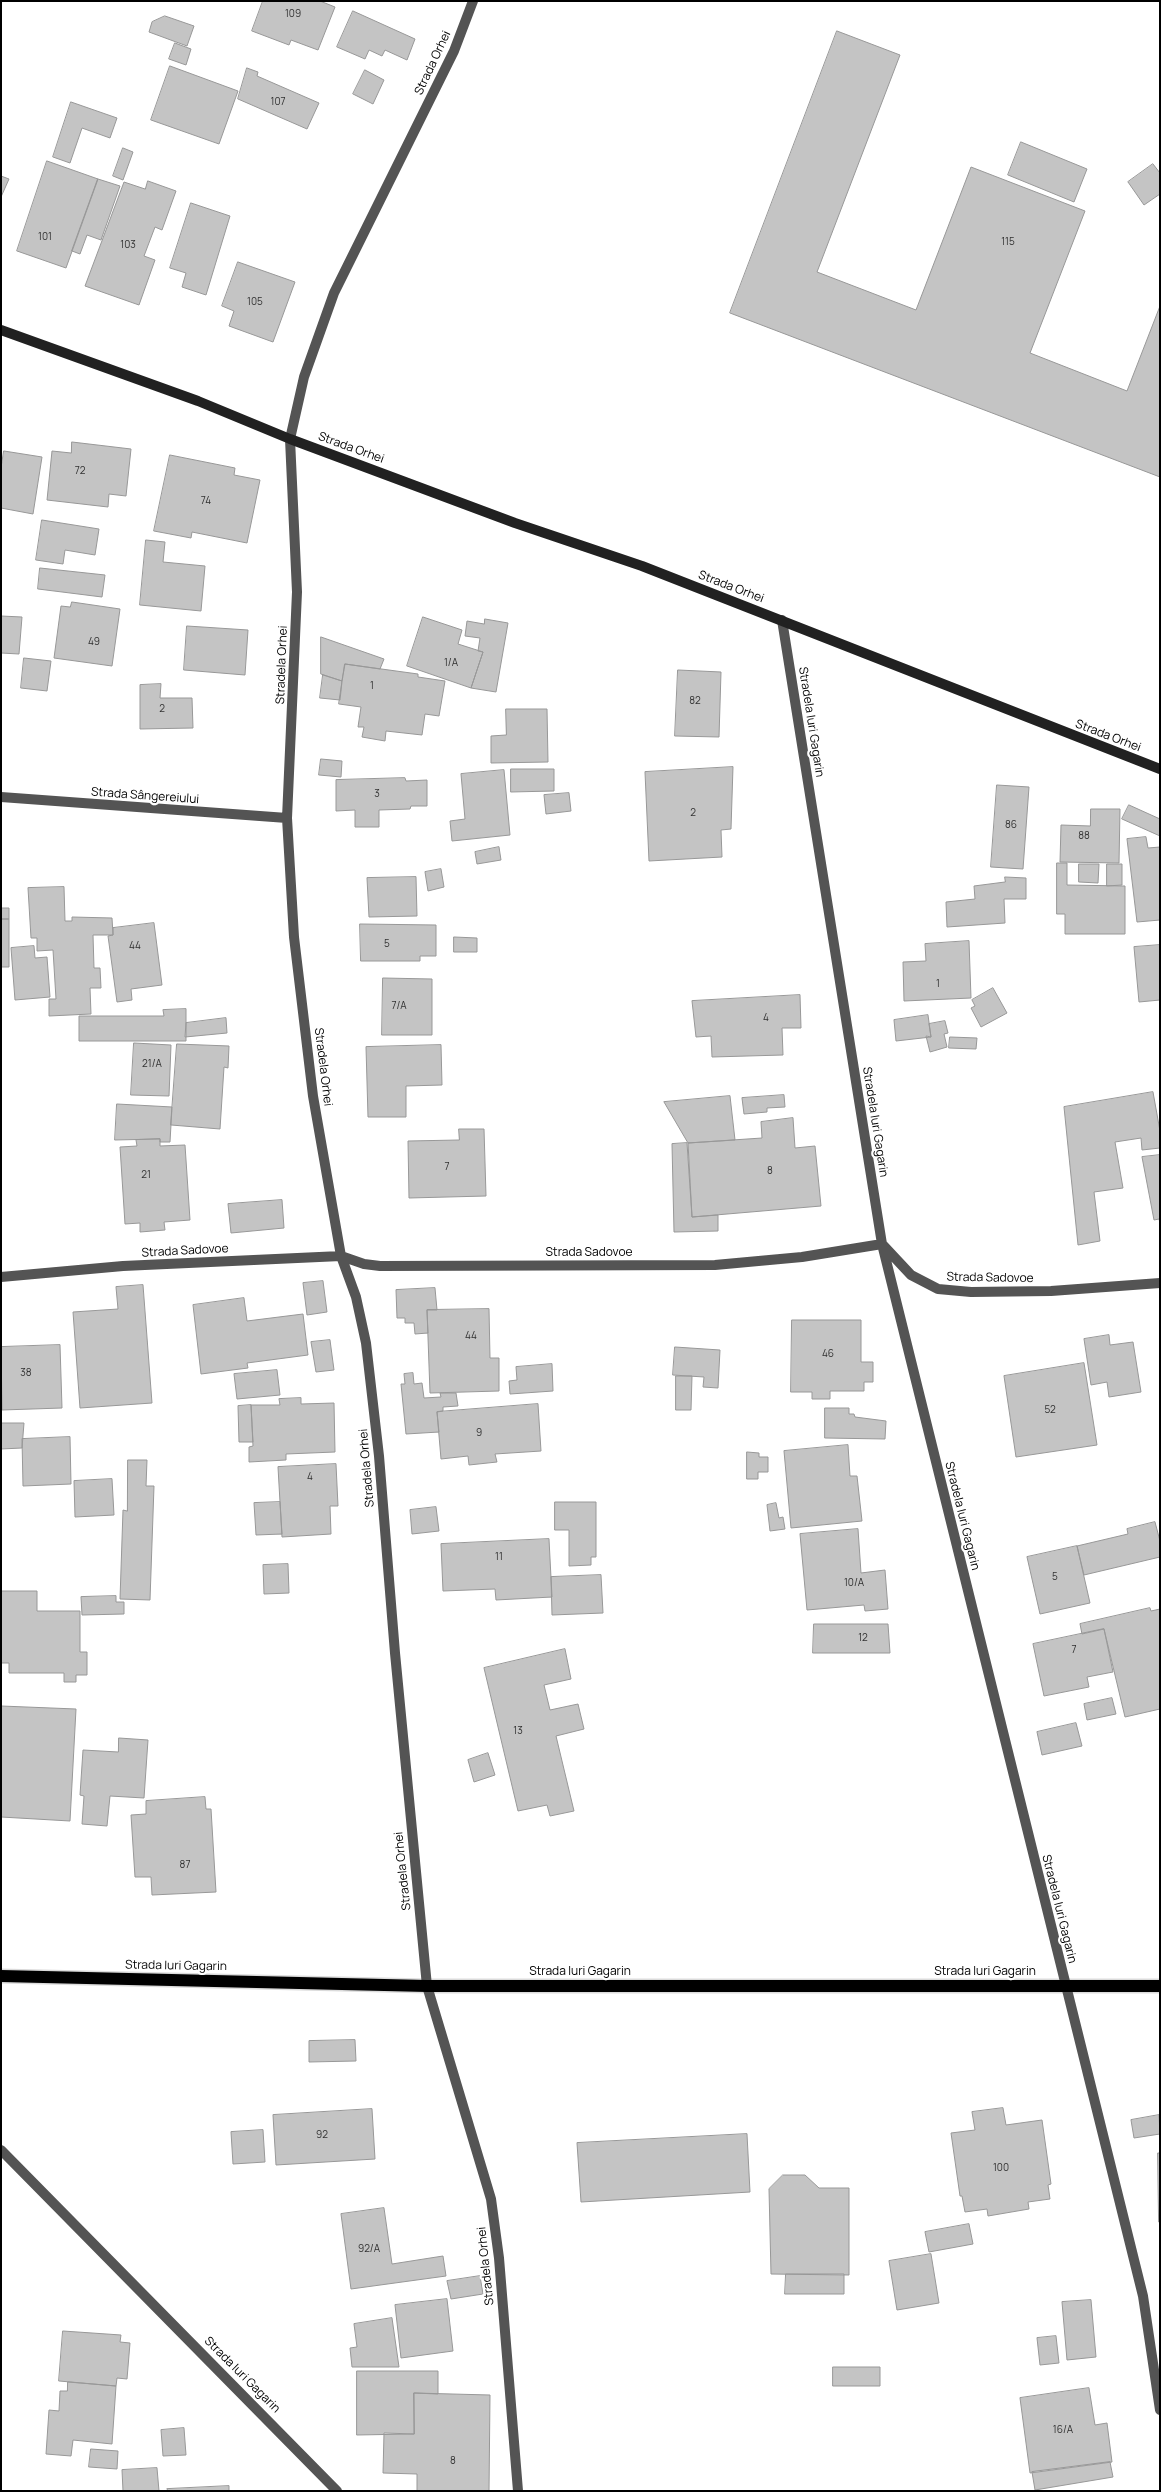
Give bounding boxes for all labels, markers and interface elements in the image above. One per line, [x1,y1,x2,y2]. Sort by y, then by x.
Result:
house number: 109 [285,8,301,20]
street label: Strada Orhei [412,29,454,97]
house number: 107 [270,96,286,108]
house number: 101 [38,231,52,243]
house number: 115 [1001,236,1015,248]
house number: 103 [120,239,136,251]
house number: 105 [247,296,263,308]
street label: Strada Orhei [316,429,386,467]
house number: 72 [75,465,85,477]
house number: 74 [201,495,211,507]
street label: Strada Orhei [696,568,766,606]
street label: Stradela Orhei [273,625,291,705]
house number: 49 [88,636,100,648]
house number: 1/A [444,657,458,669]
street label: Stradela Iuri Gagarin [795,666,827,778]
house number: 1 [370,680,374,692]
house number: 82 [689,695,701,707]
house number: 2 [159,703,165,715]
street label: Strada Orhei [1073,717,1143,755]
street label: Strada Sângereiului [90,785,200,807]
house number: 3 [374,788,380,800]
house number: 2 [690,807,696,819]
house number: 86 [1005,819,1017,831]
house number: 88 [1078,830,1090,842]
house number: 5 [384,938,390,950]
house number: 44 [129,940,141,952]
house number: 1 [936,978,940,990]
house number: 7/A [391,1000,407,1012]
house number: 4 [763,1012,769,1024]
street label: Stradela Orhei [311,1027,335,1107]
house number: 21/A [142,1058,162,1070]
street label: Stradela Iuri Gagarin [859,1066,891,1178]
house number: 7 [444,1161,450,1173]
house number: 8 [767,1165,773,1177]
house number: 21 [141,1169,151,1181]
street label: Strada Sadovoe [141,1242,229,1260]
street label: Strada Sadovoe [545,1246,633,1260]
street label: Strada Sadovoe [946,1270,1034,1286]
house number: 44 [465,1330,477,1342]
house number: 46 [822,1348,834,1360]
house number: 38 [20,1367,32,1379]
house number: 52 [1044,1404,1056,1416]
house number: 9 [476,1427,482,1439]
street label: Stradela Orhei [356,1428,378,1508]
street label: Stradela Iuri Gagarin [942,1460,982,1572]
house number: 4 [307,1471,313,1483]
house number: 11 [495,1551,503,1563]
house number: 5 [1052,1571,1058,1583]
house number: 10/A [844,1577,864,1589]
house number: 12 [858,1632,868,1644]
house number: 7 [1071,1644,1077,1656]
house number: 13 [513,1725,523,1737]
street label: Stradela Orhei [392,1831,414,1911]
street label: Stradela Iuri Gagarin [1039,1853,1079,1965]
house number: 87 [180,1859,190,1871]
street label: Strada Iuri Gagarin [125,1958,227,1974]
street label: Strada Iuri Gagarin [529,1965,631,1979]
street label: Strada Iuri Gagarin [934,1965,1036,1979]
house number: 92 [316,2129,328,2141]
house number: 100 [993,2162,1009,2174]
street label: Stradela Orhei [475,2226,497,2306]
house number: 92/A [358,2243,380,2255]
street label: Strada Iuri Gagarin [201,2334,283,2416]
house number: 16/A [1053,2424,1073,2436]
house number: 8 [450,2455,456,2467]

